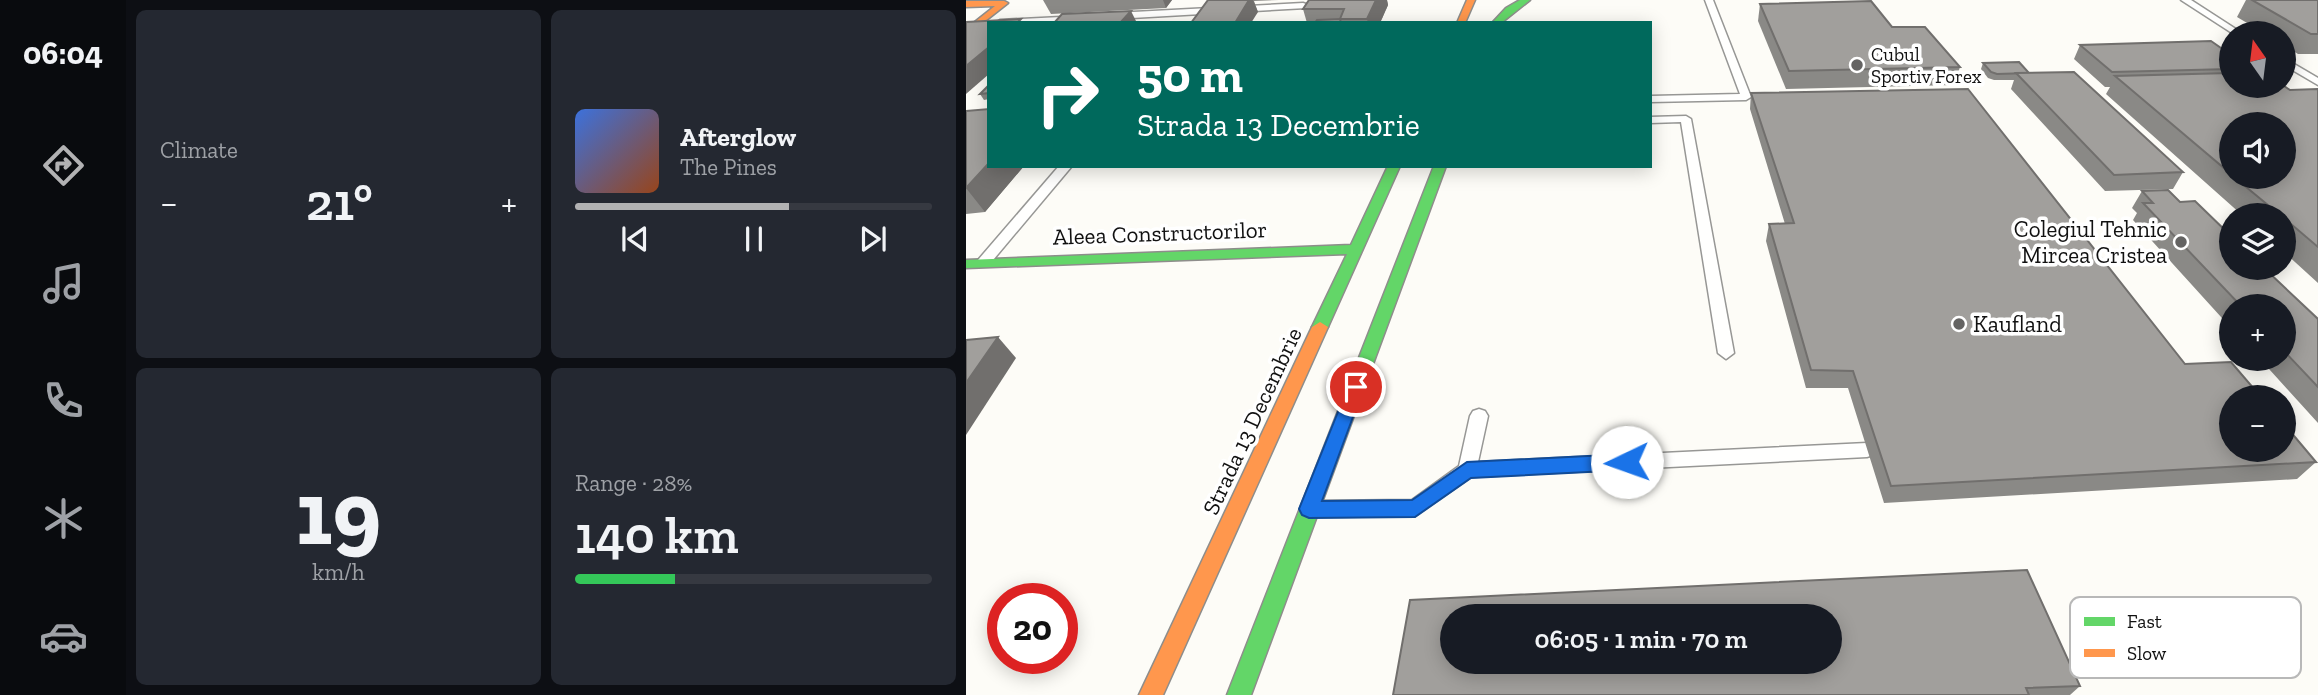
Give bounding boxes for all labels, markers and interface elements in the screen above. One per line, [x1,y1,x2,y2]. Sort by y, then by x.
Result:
north arrow [2219,21,2296,98]
map controls [2219,21,2296,462]
text: 06:04 [23,34,103,72]
place label: Cubul Sportiv Forex [1871,43,1982,88]
text: 50 m [1137,46,1243,105]
icon: right [1022,49,1113,140]
marker: Cubul Sportiv Forex [1849,57,1865,73]
text: Strada 13 Decembrie [1137,106,1420,144]
button: sound [2219,112,2296,189]
text: Afterglow [680,121,796,153]
text: Climate [160,136,238,164]
icon: directions [39,141,88,190]
text: The Pines [680,153,777,181]
text: 21° [306,171,373,233]
text: − [160,180,178,226]
text: + [501,180,517,226]
button: layers [2219,203,2296,280]
street label: Aleea Constructorilor [1052,215,1268,251]
place label: Colegiul Tehnic Mircea Cristea [2014,215,2167,269]
icon: previous [616,220,654,258]
icon: pause [735,220,773,258]
icon: next [854,220,892,258]
marker: Colegiul Tehnic Mircea Cristea [2173,234,2189,250]
icon: music [39,259,88,308]
button: + [2219,294,2296,371]
place label: Kaufland [1973,310,2062,338]
marker: Kaufland [1951,316,1967,332]
street label: Strada 13 Decembrie [1196,323,1308,519]
pin [1326,357,1386,417]
icon: arrive [1337,368,1375,406]
icon: phone [39,376,88,425]
button: − [2219,385,2296,462]
position arrow [1590,425,1664,499]
text: 19 [296,458,381,567]
text: Range · 28% [575,469,692,497]
icon: climate [39,494,88,543]
text: 140 km [575,504,739,566]
text: km/h [312,558,365,586]
speed limit sign: 20 [987,583,1078,674]
legend [2070,597,2301,678]
text: Fast [2127,610,2162,633]
icon: car [39,612,88,661]
text: 06:05 · 1 min · 70 m [1535,623,1747,655]
text: Slow [2127,642,2167,665]

